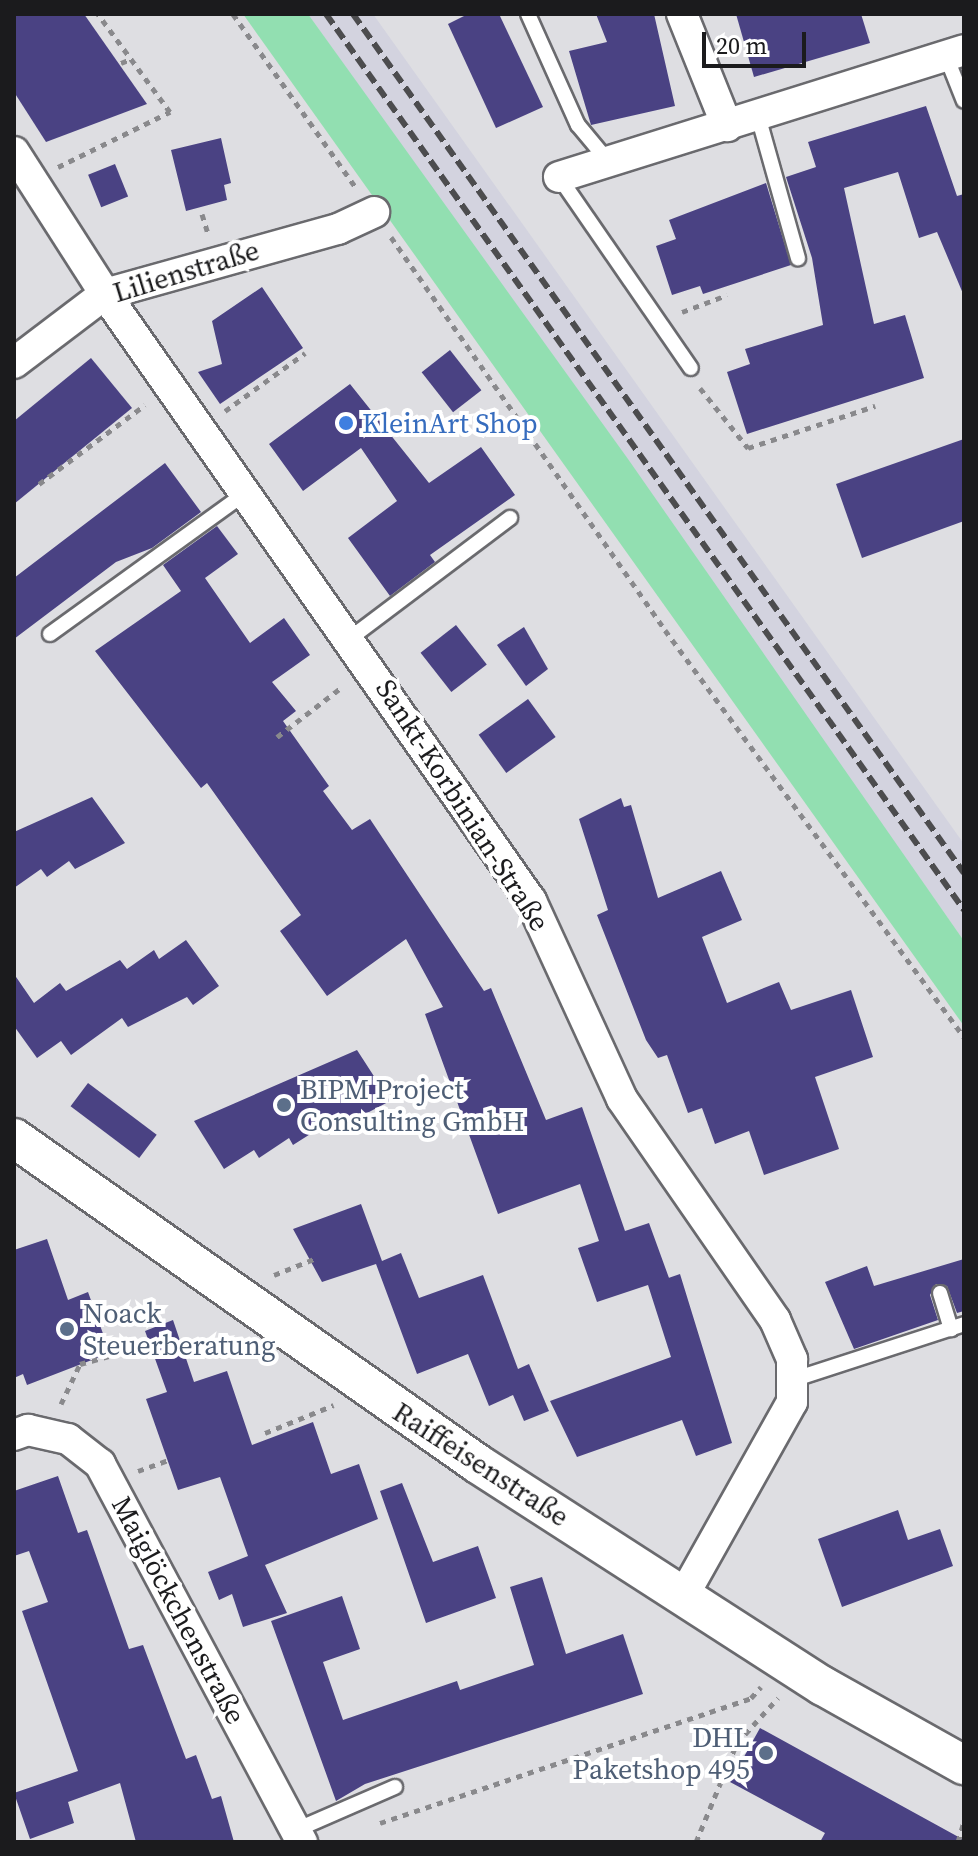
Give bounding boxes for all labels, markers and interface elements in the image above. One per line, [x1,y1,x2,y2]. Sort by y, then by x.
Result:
scale bar [706,16,810,66]
text: 20 m [716,29,767,62]
street label: Lilienstraße [109,233,263,309]
place label: KleinArt Shop [362,406,538,440]
marker: KleinArt Shop [337,414,355,432]
street label: Sankt-Korbinian-Straße [369,673,557,937]
place label: BIPM Project Consulting GmbH [300,1072,524,1138]
marker: BIPM Project Consulting GmbH [275,1096,293,1114]
place label: Noack Steuerberatung [83,1296,275,1362]
marker: Noack Steuerberatung [58,1320,76,1338]
street label: Raiffeisenstraße [387,1395,575,1533]
street label: Maiglöckchenstraße [105,1491,253,1729]
place label: DHL Paketshop 495 [572,1720,750,1786]
marker: DHL Paketshop 495 [757,1744,775,1762]

